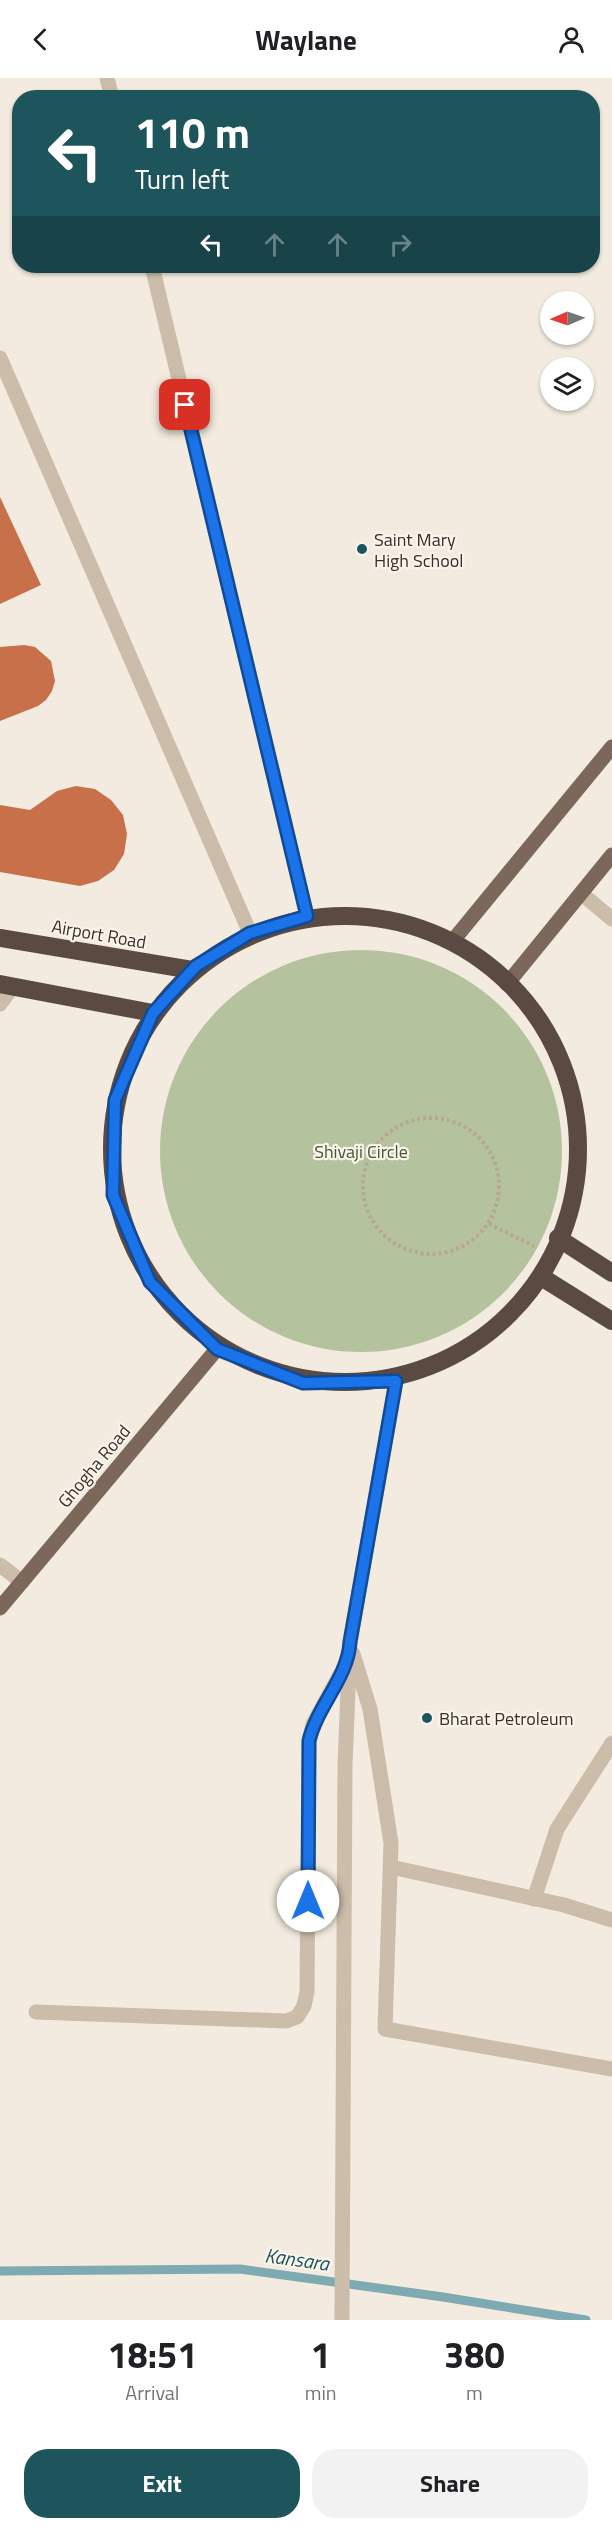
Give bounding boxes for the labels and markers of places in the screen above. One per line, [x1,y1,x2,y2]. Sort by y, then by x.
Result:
pin [159,379,210,430]
place label: Saint Mary High School [374,526,463,574]
marker: Saint Mary High School [355,542,369,556]
place label: Bharat Petroleum [439,1705,574,1732]
marker: Bharat Petroleum [420,1711,434,1725]

